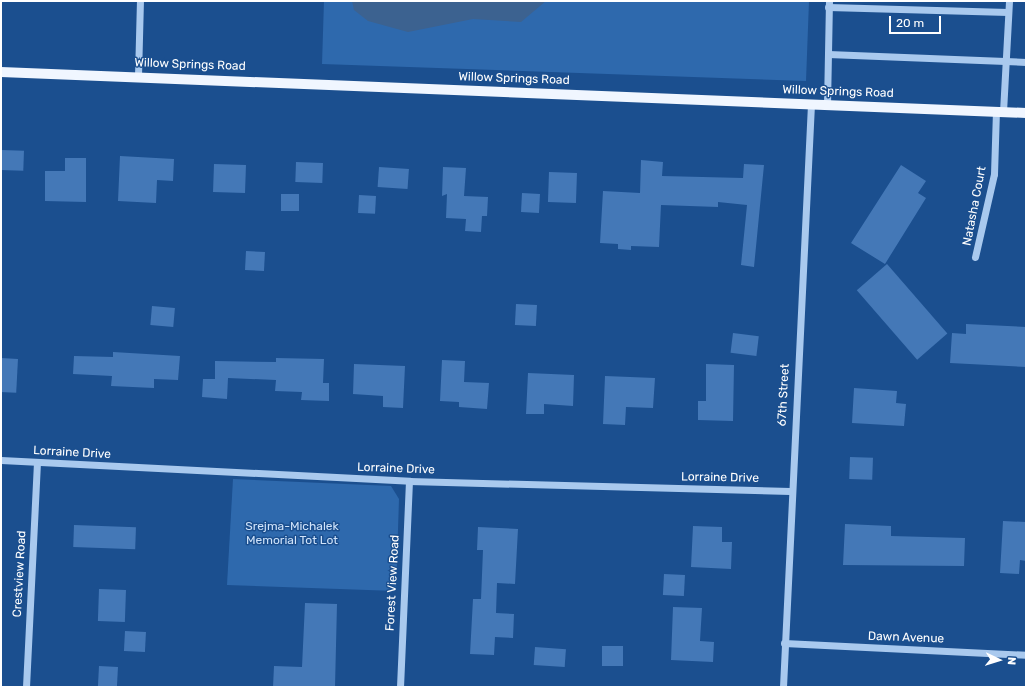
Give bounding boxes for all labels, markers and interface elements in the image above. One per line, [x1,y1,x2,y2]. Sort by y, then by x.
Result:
scale bar [891,8,943,34]
text: 20 m [896,16,924,30]
street label: Willow Springs Road [134,56,246,74]
street label: Willow Springs Road [458,70,570,88]
street label: Willow Springs Road [782,83,894,101]
street label: Natasha Court [960,165,990,247]
street label: 67th Street [775,363,793,427]
street label: Lorraine Drive [33,444,111,462]
street label: Lorraine Drive [357,460,435,478]
street label: Lorraine Drive [681,470,759,486]
park label: Srejma-Michalek Memorial Tot Lot [245,520,339,548]
street label: Crestview Road [11,530,29,618]
street label: Forest View Road [383,534,403,632]
street label: Dawn Avenue [867,629,945,647]
north arrow [979,640,1019,680]
text: N [1005,656,1018,665]

